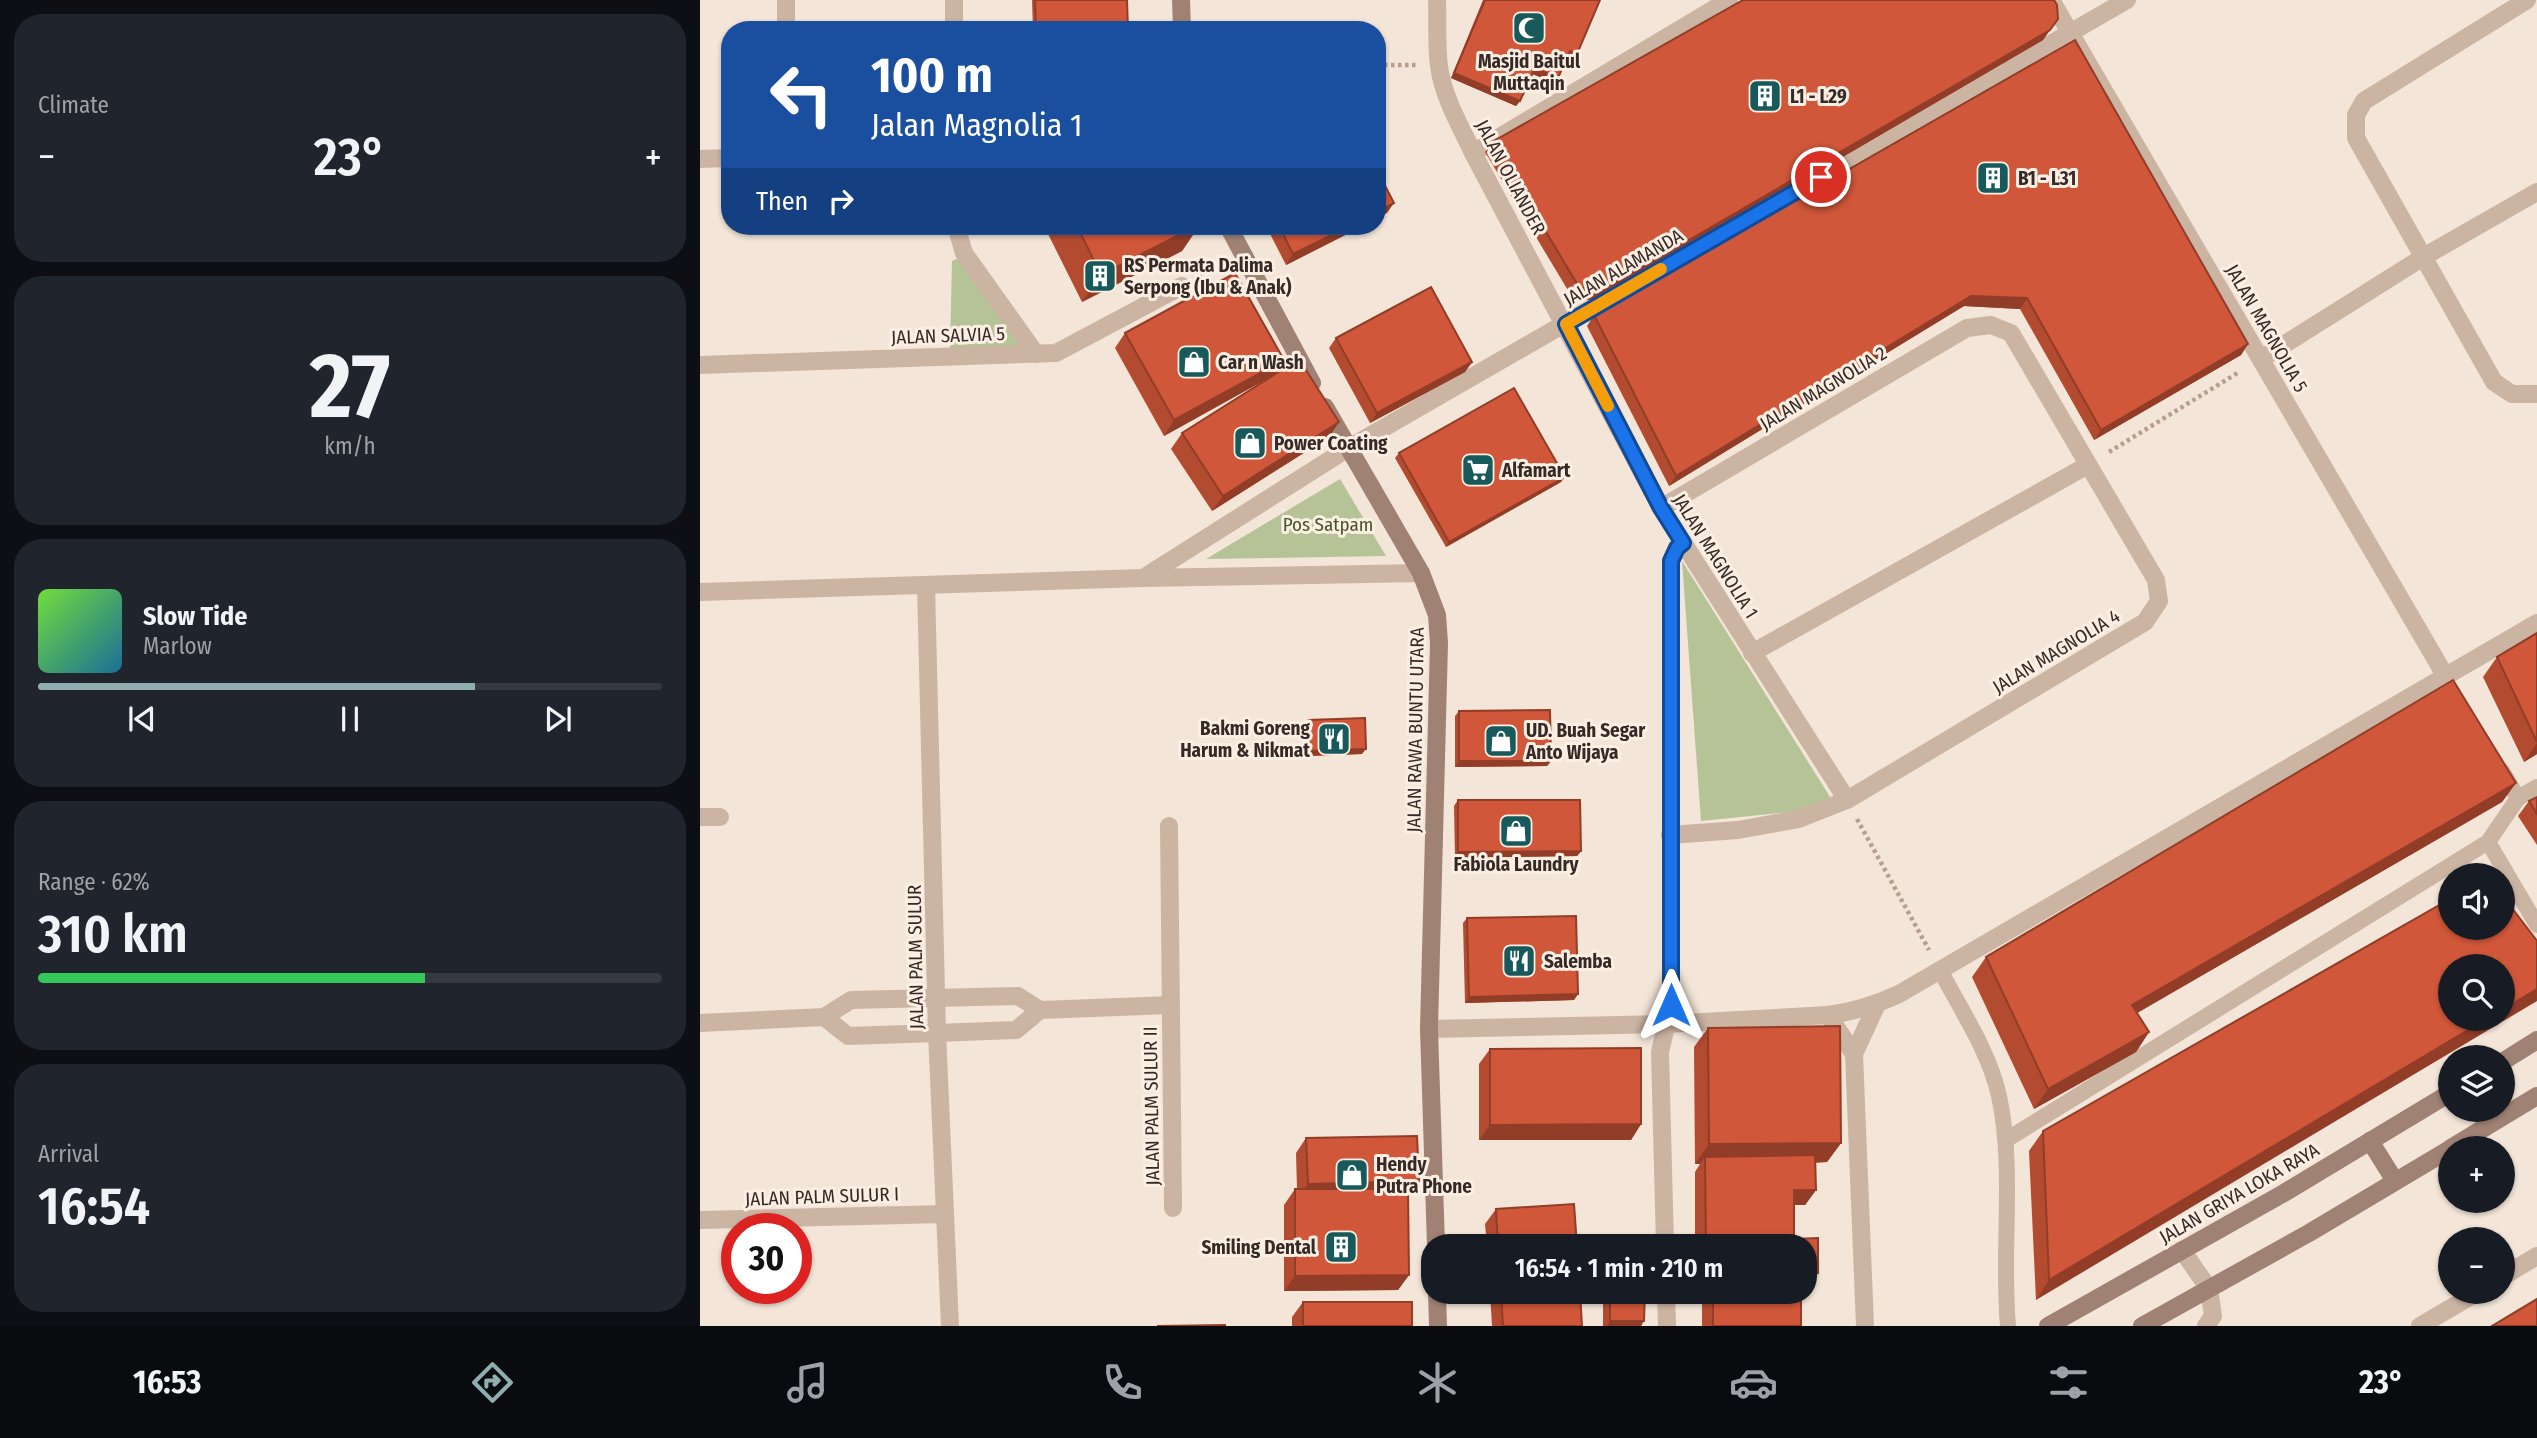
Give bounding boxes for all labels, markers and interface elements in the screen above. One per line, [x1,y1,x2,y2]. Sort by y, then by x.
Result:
mosque icon: Masjid Baitul Muttaqin [1510,9,1548,47]
text: 100 m [871,46,993,105]
icon: left [756,49,847,140]
place label: Masjid Baitul Muttaqin [1478,50,1581,95]
building icon: L1 - L29 [1746,77,1784,115]
place label: L1 - L29 [1790,85,1847,108]
text: Climate [38,91,109,119]
text: Jalan Magnolia 1 [871,106,1083,144]
street label: JALAN OLIANDER [1471,116,1550,239]
text: 23° [314,126,386,189]
text: − [38,134,55,180]
text: + [645,134,662,180]
pin [1791,147,1851,207]
icon: arrive [1802,158,1840,196]
building icon: B1 - L31 [1974,159,2012,197]
place label: B1 - L31 [2018,167,2076,190]
icon: right [822,182,860,220]
text: Then [756,186,808,217]
street label: JALAN ALAMANDA [1560,224,1687,311]
place label: RS Permata Dalima Serpong (Ibu & Anak) [1124,254,1292,299]
building icon: RS Permata Dalima Serpong (Ibu & Anak) [1081,257,1119,295]
street label: JALAN MAGNOLIA 5 [2221,260,2312,396]
street label: JALAN SALVIA 5 [891,322,1005,349]
text: 27 [310,332,390,441]
street label: JALAN MAGNOLIA 2 [1756,342,1891,435]
shop icon: Car n Wash [1175,343,1213,381]
place label: Car n Wash [1218,351,1304,374]
shop icon: Power Coating [1231,424,1269,462]
text: km/h [324,432,376,460]
place label: Power Coating [1274,432,1388,455]
supermarket icon: Alfamart [1459,451,1497,489]
place label: Alfamart [1501,459,1571,482]
street label: JALAN MAGNOLIA 1 [1668,490,1763,623]
park label: Pos Satpam [1283,513,1373,536]
text: Slow Tide [143,601,247,632]
street label: JALAN MAGNOLIA 4 [1988,604,2124,698]
street label: JALAN RAWA BUNTU UTARA [1402,627,1429,833]
text: Marlow [143,632,212,660]
icon: previous [123,700,161,738]
icon: pause [331,700,369,738]
icon: next [539,700,577,738]
place label: Bakmi Goreng Harum & Nikmat [1180,717,1311,762]
place label: UD. Buah Segar Anto Wijaya [1525,719,1646,764]
restaurant icon: Bakmi Goreng Harum & Nikmat [1315,720,1353,758]
shop icon: UD. Buah Segar Anto Wijaya [1482,722,1520,760]
shop icon: Fabiola Laundry [1497,812,1535,850]
place label: Fabiola Laundry [1454,853,1579,876]
map controls [2438,863,2515,1304]
button: sound [2438,863,2515,940]
text: Range · 62% [38,868,150,896]
street label: JALAN PALM SULUR [903,884,928,1030]
text: 310 km [38,903,188,966]
restaurant icon: Salemba [1500,942,1538,980]
place label: Salemba [1544,950,1612,973]
button: search [2438,954,2515,1031]
position arrow [1634,968,1708,1042]
street label: JALAN PALM SULUR II [1139,1026,1164,1186]
button: layers [2438,1045,2515,1122]
button: + [2438,1136,2515,1213]
street label: JALAN GRIYA LOKA RAYA [2155,1138,2323,1249]
text: Arrival [38,1140,99,1168]
place label: Hendy Putra Phone [1376,1153,1472,1198]
shop icon: Hendy Putra Phone [1333,1156,1371,1194]
text: 16:54 [38,1175,150,1238]
street label: JALAN PALM SULUR I [745,1182,899,1211]
speed limit sign: 30 [721,1213,812,1304]
button: − [2438,1227,2515,1304]
building icon: Smiling Dental [1322,1228,1360,1266]
place label: Smiling Dental [1201,1236,1317,1259]
text: 16:54 · 1 min · 210 m [1515,1253,1723,1284]
icon: directions [468,1358,517,1407]
icon: music [783,1358,832,1407]
icon: phone [1098,1358,1147,1407]
icon: climate [1413,1358,1462,1407]
icon: car [1729,1358,1778,1407]
icon: filters [2044,1358,2093,1407]
text: 16:53 [133,1363,202,1401]
text: 23° [2359,1363,2404,1401]

